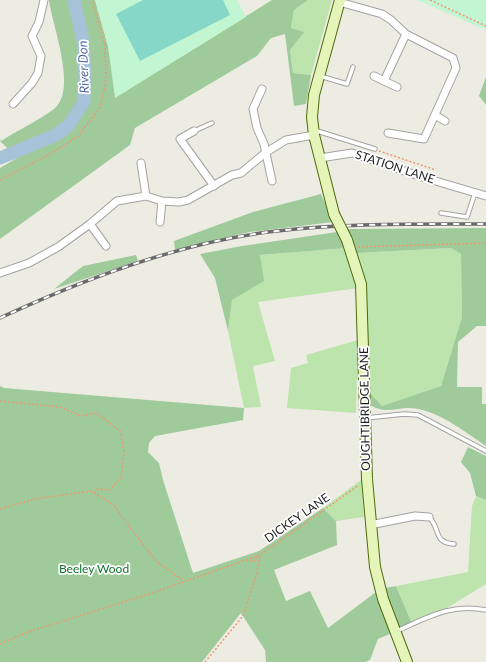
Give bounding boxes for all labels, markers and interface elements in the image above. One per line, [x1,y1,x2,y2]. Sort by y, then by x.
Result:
water label: River Don [74,40,92,94]
street label: STATION LANE [354,147,437,186]
street label: OUGHTIBRIDGE LANE [356,347,373,471]
street label: DICKEY LANE [261,490,332,545]
park label: Beeley Wood [59,561,129,576]

